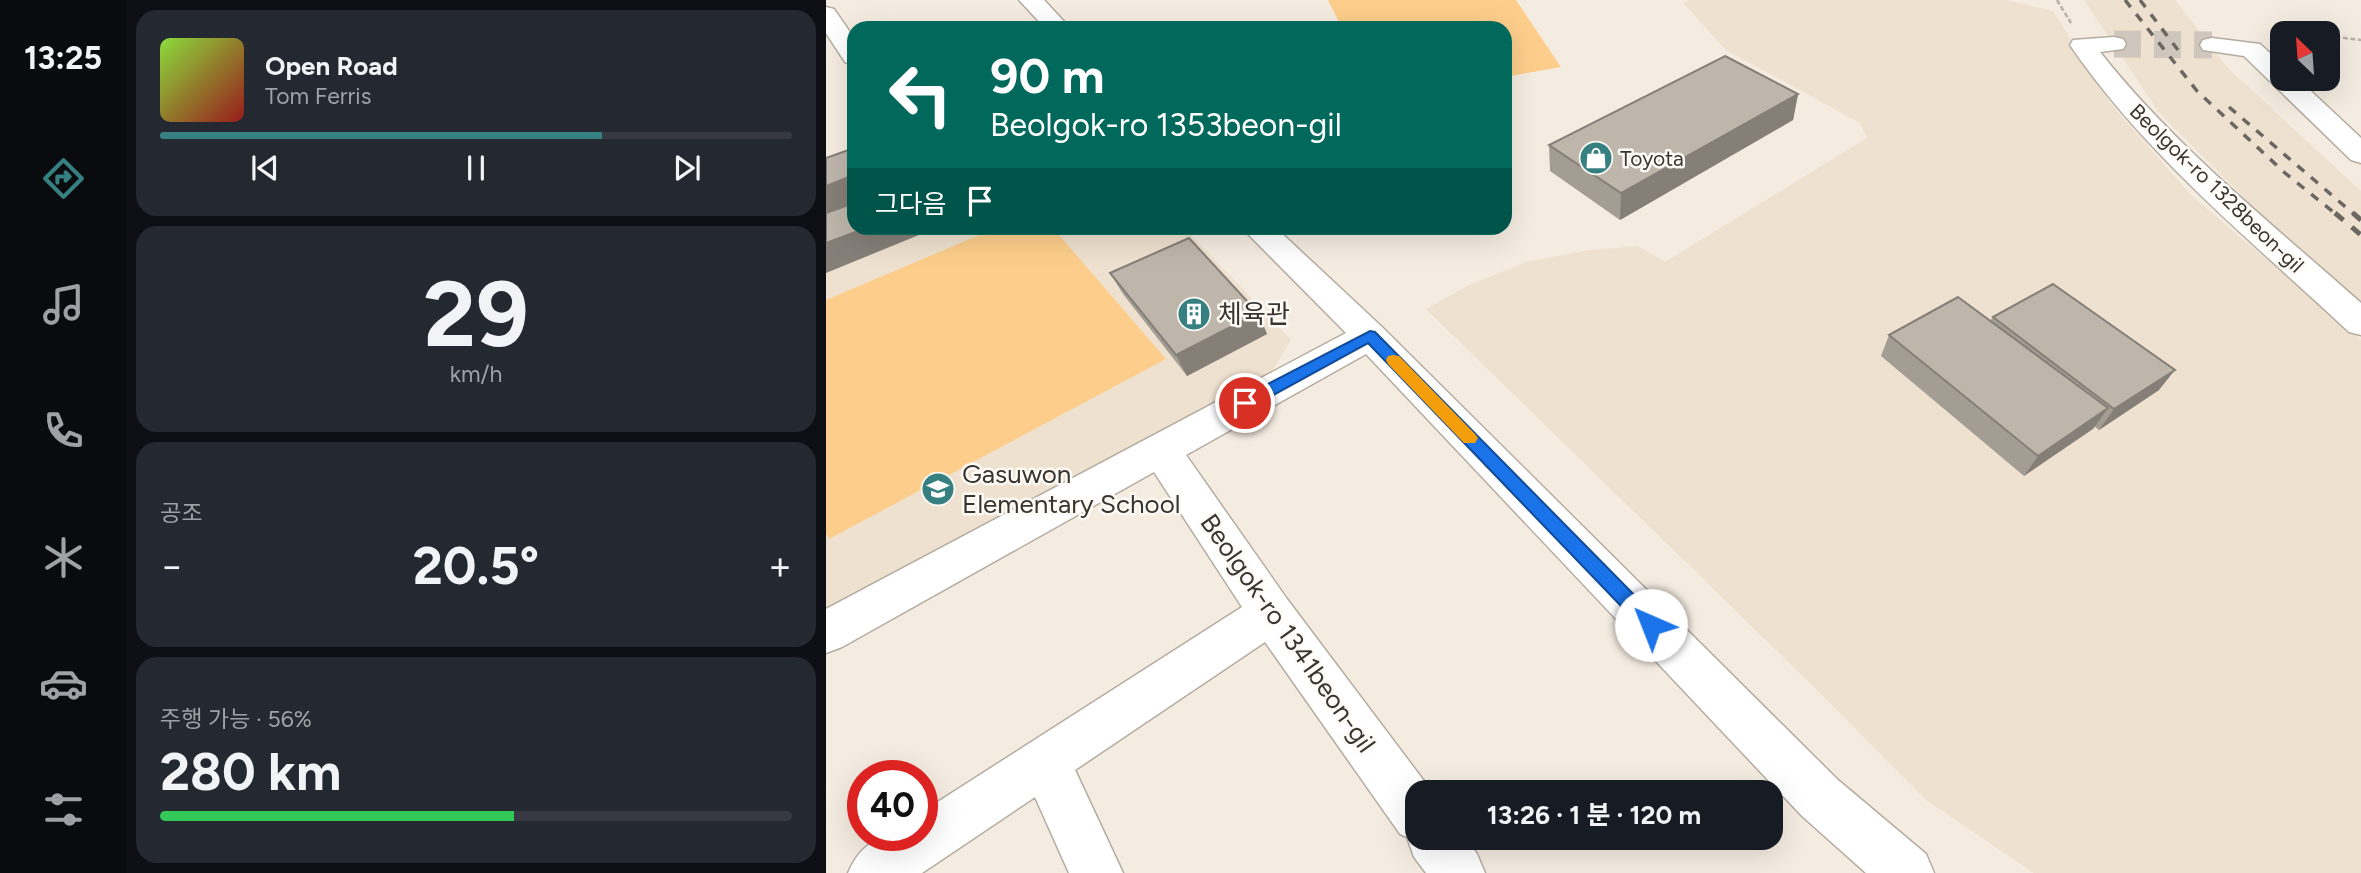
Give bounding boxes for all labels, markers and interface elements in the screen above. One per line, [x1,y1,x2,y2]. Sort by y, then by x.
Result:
north arrow [2270,21,2340,91]
map controls [2270,21,2340,91]
text: 13:25 [24,39,102,77]
text: 90 m [990,46,1105,105]
icon: left [875,49,966,140]
text: Open Road [265,50,398,82]
text: Tom Ferris [265,82,371,110]
street label: Beolgok-ro 1328beon-gil [2125,98,2309,278]
text: Beolgok-ro 1353beon-gil [990,106,1342,144]
shop icon: Toyota [1577,139,1615,177]
place label: Toyota [1620,146,1684,171]
icon: previous [246,149,284,187]
icon: pause [457,149,495,187]
icon: next [668,149,706,187]
icon: directions [39,154,88,203]
icon: arrive [961,182,999,220]
text: 그다음 [875,188,947,220]
text: 29 [423,260,529,369]
icon: music [39,280,88,329]
building icon: 체육관 [1175,295,1213,333]
place label: 체육관 [1218,298,1290,330]
text: km/h [450,360,502,388]
pin [1215,373,1275,433]
icon: arrive [1226,384,1264,422]
icon: phone [39,406,88,455]
place label: Gasuwon Elementary School [962,458,1180,520]
school or university icon: Gasuwon Elementary School [919,470,957,508]
text: 공조 [160,499,202,527]
street label: Beolgok-ro 1341beon-gil [1194,508,1382,758]
icon: climate [39,533,88,582]
text: 20.5° [413,535,539,597]
text: − [160,543,184,589]
text: + [768,543,792,589]
position arrow [1614,588,1688,662]
icon: car [39,659,88,708]
text: 주행 가능 · 56% [160,705,312,733]
text: 280 km [160,741,341,803]
speed limit sign: 40 [847,760,938,851]
icon: filters [39,785,88,834]
text: 13:26 · 1 분 · 120 m [1487,799,1701,831]

